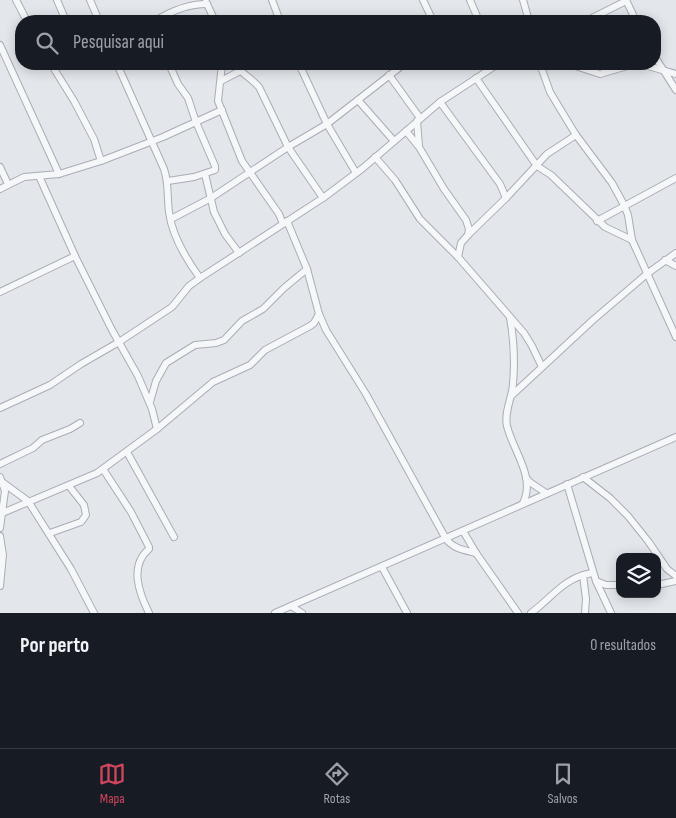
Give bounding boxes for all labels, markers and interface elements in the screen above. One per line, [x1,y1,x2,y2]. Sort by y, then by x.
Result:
search box [15,15,661,70]
icon: search [33,29,61,57]
text: Pesquisar aqui [73,31,164,54]
map controls [616,553,661,598]
button: layers [616,553,661,598]
text: Por perto [20,633,89,658]
text: 0 resultados [590,636,656,655]
tab: Mapa [98,760,126,807]
tab: Rotas [323,760,351,807]
tab: Salvos [548,760,578,807]

